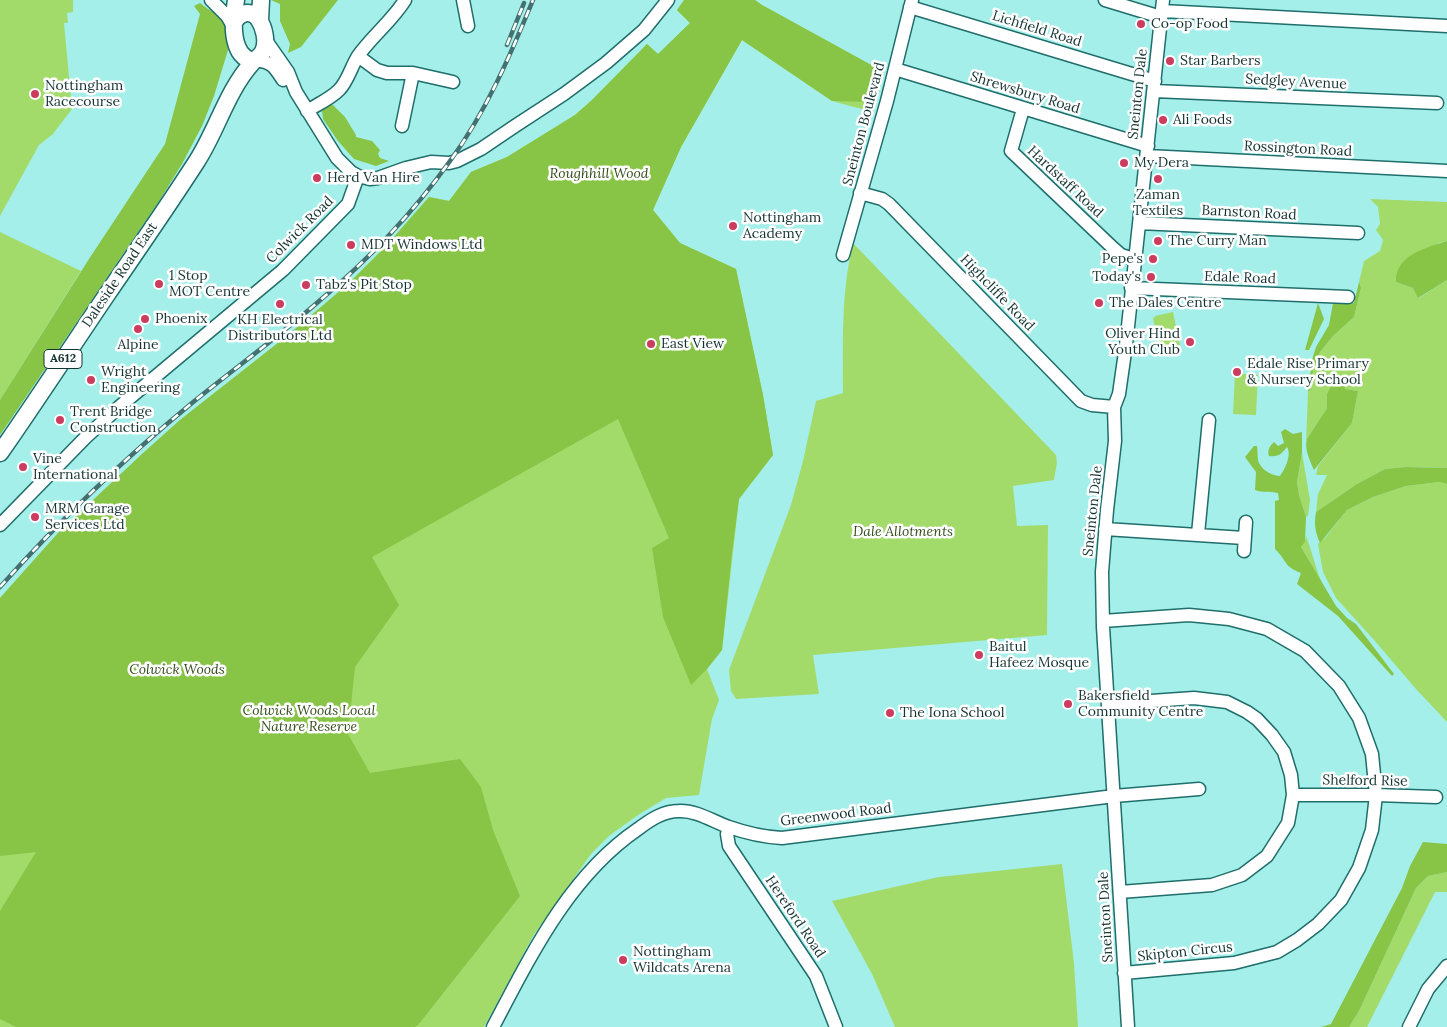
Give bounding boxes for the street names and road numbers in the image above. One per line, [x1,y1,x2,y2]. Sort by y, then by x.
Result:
street label: Lichfield Road [990,7,1084,51]
street label: Sneinton Dale [1125,48,1151,140]
street label: Sneinton Boulevard [839,60,889,188]
street label: Shrewsbury Road [968,68,1082,118]
street label: Sedgley Avenue [1245,71,1347,93]
street label: Rossington Road [1243,138,1353,160]
street label: Hardstaff Road [1024,143,1106,221]
street label: Colwick Road [263,193,337,267]
street label: Barnston Road [1201,202,1297,224]
street label: Daleside Road East [79,219,161,331]
street label: Highcliffe Road [956,251,1038,335]
street label: Edale Road [1204,268,1276,288]
road number: A612 [44,349,82,368]
street label: Sneinton Dale [1080,465,1106,557]
street label: Shelford Rise [1322,772,1408,790]
street label: Greenwood Road [779,800,893,830]
street label: Sneinton Dale [1095,871,1117,963]
street label: Hereford Road [761,873,829,961]
street label: Skipton Circus [1137,939,1233,965]

